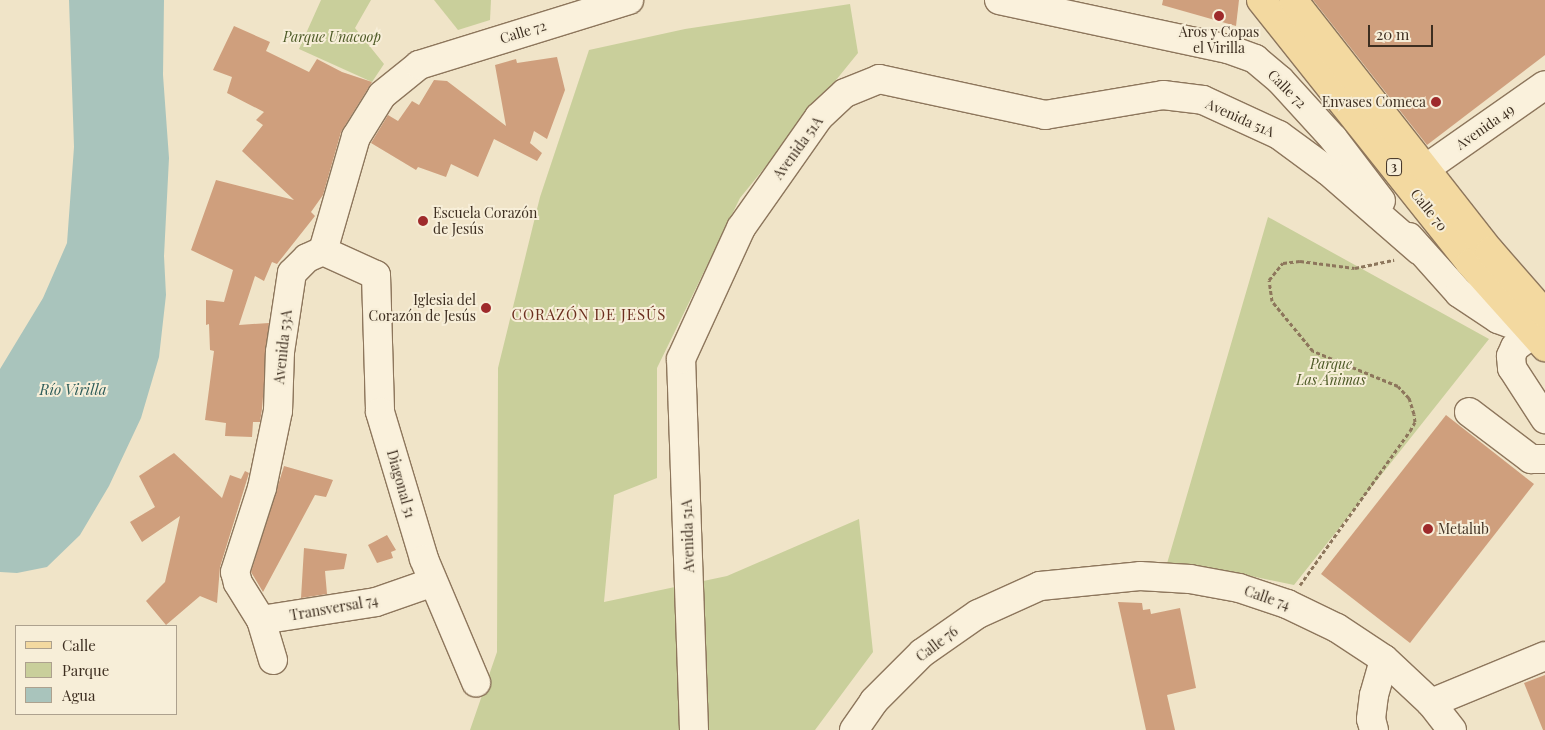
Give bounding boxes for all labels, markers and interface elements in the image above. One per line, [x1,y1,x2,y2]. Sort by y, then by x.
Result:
marker: Aros y Copas el Virilla [1213,10,1225,22]
scale bar [1370,15,1435,47]
street label: Calle 72 [498,17,548,47]
place label: Aros y Copas el Virilla [1178,24,1260,56]
text: 20 m [1376,24,1409,44]
park label: Parque Unacoop [283,29,381,45]
street label: Calle 72 [1264,66,1310,112]
place label: Envases Comeca [1322,94,1426,110]
street label: Avenida 51A [1203,95,1277,141]
marker: Envases Comeca [1430,96,1442,108]
street label: Avenida 49 [1452,101,1518,153]
street label: Avenida 51A [770,113,826,183]
road number: 3 [1385,158,1403,176]
street label: Calle 70 [1407,186,1451,234]
place label: Escuela Corazón de Jesús [433,205,537,238]
marker: Escuela Corazón de Jesús [417,215,429,227]
place label: Iglesia del Corazón de Jesús [369,292,476,324]
marker: Iglesia del Corazón de Jesús [480,302,492,314]
district label: CORAZÓN DE JESÚS [510,306,668,324]
street label: Avenida 53A [271,309,295,385]
park label: Parque Las Ánimas [1296,356,1366,388]
water label: Río Virilla [40,381,106,399]
street label: Diagonal 51 [383,448,419,520]
street label: Avenida 51A [678,499,698,573]
place label: Metalub [1438,521,1489,537]
marker: Metalub [1422,523,1434,535]
street label: Calle 74 [1242,582,1292,614]
street label: Transversal 74 [289,592,379,624]
street label: Calle 76 [913,623,961,665]
legend [15,625,178,715]
text: Calle [62,635,96,655]
text: Parque [62,660,109,680]
text: Agua [62,685,96,705]

